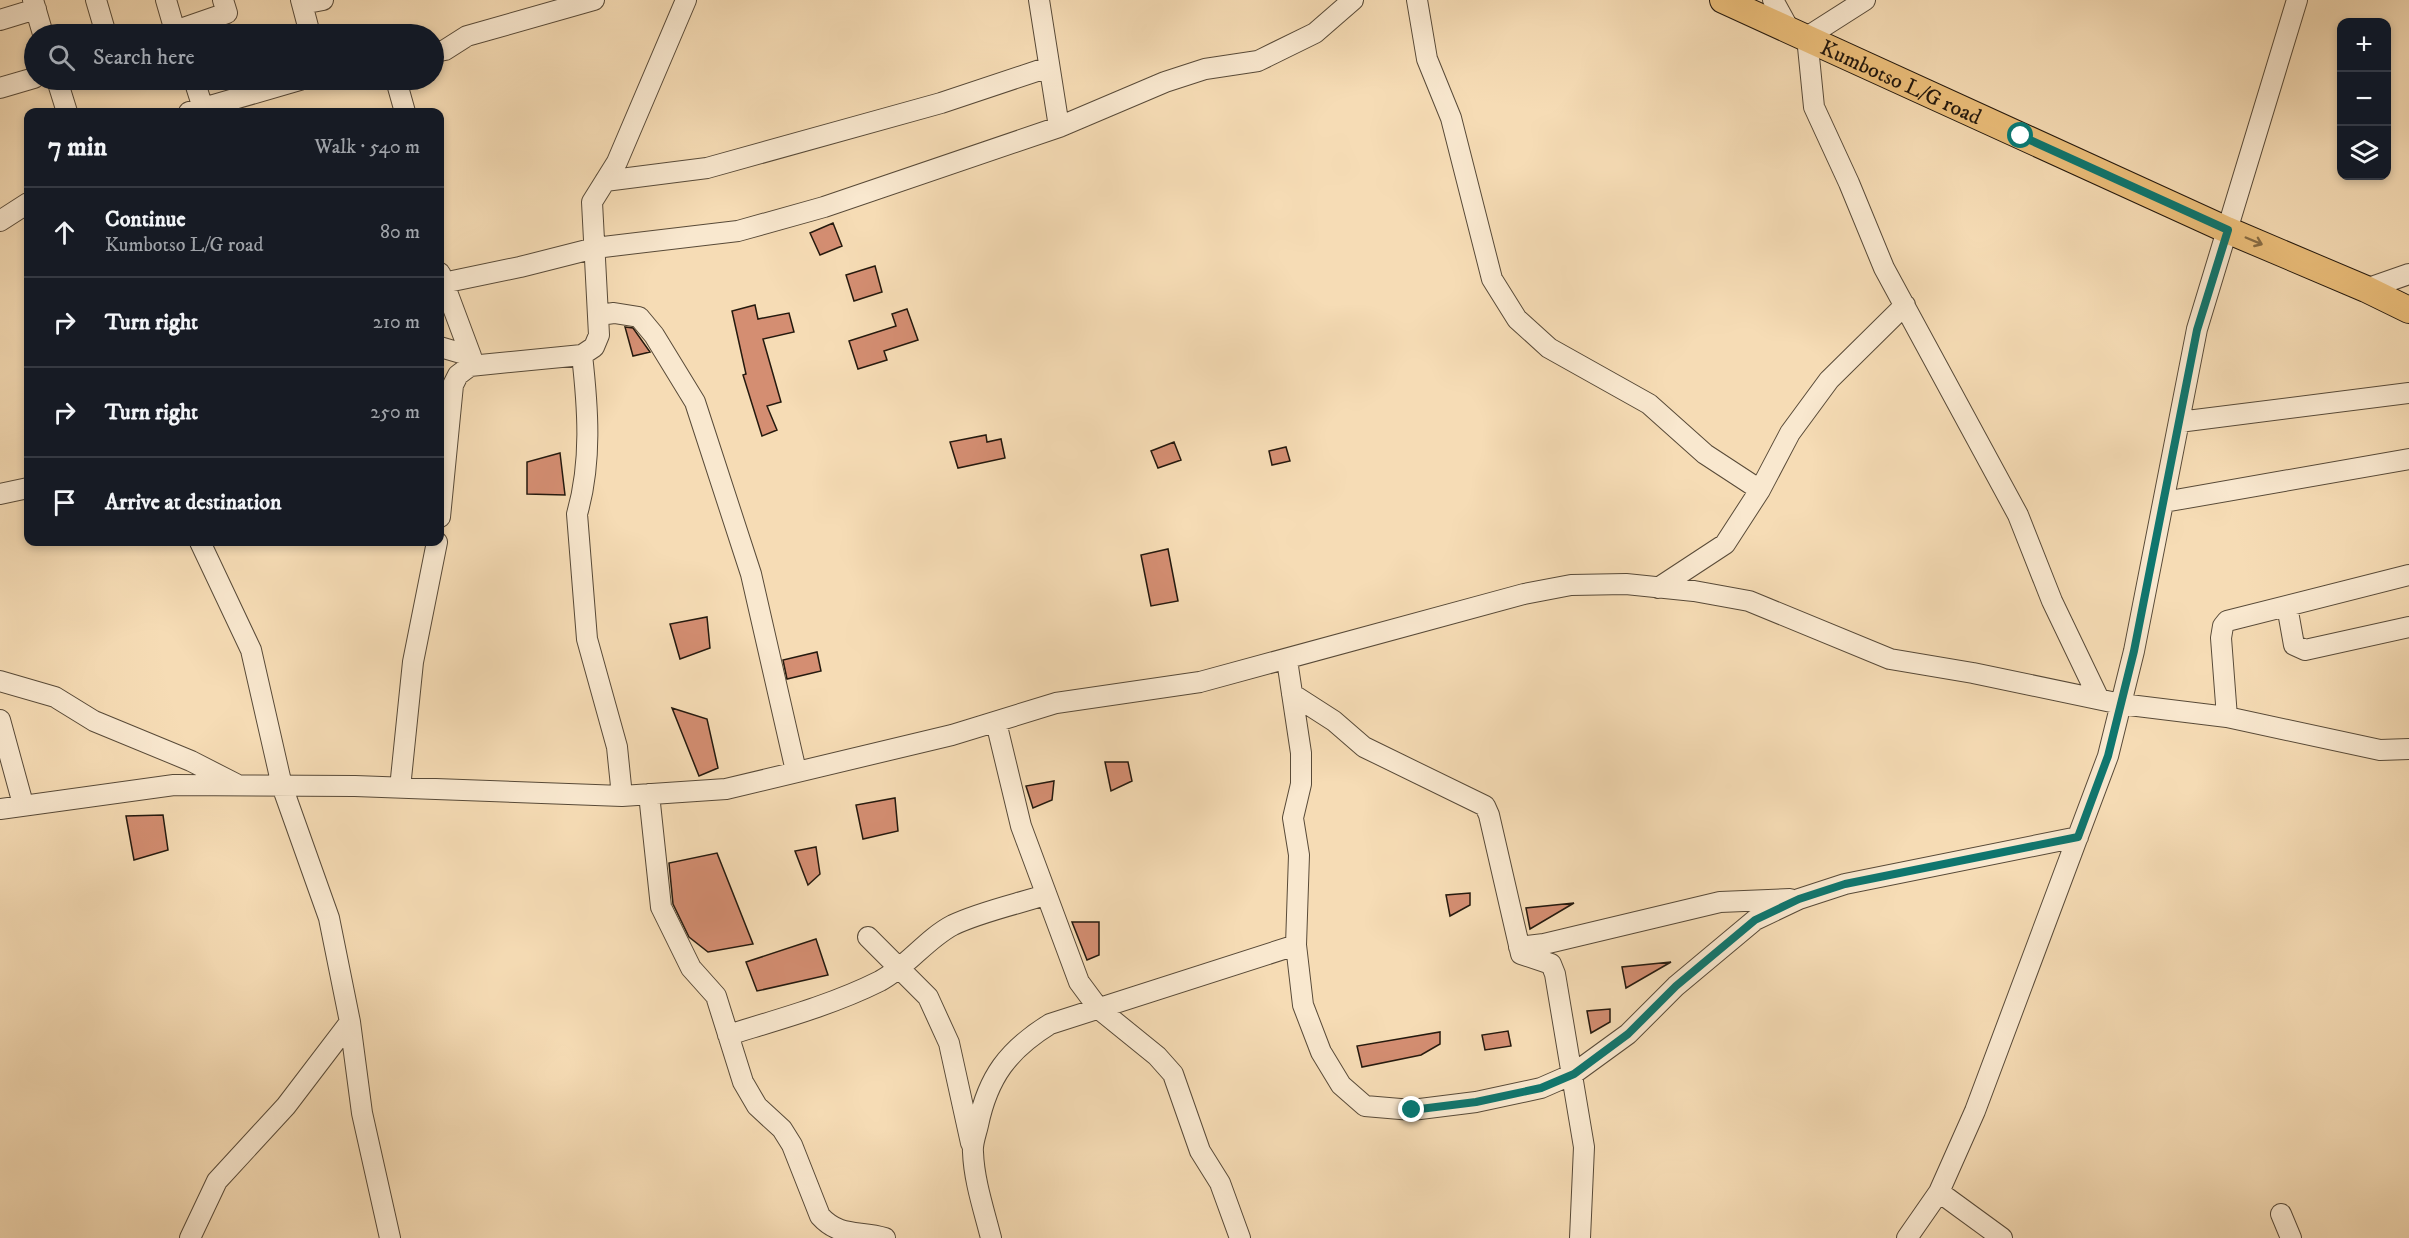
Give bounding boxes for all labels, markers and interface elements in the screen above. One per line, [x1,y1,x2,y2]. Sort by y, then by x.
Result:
map controls [2337,18,2391,180]
button: + [2337,18,2391,72]
search box [24,24,444,90]
street label: Kumbotso L/G road [1816,34,1986,131]
icon: search [45,41,78,74]
text: Search here [93,44,195,71]
button: − [2337,72,2391,126]
route start [2007,122,2033,148]
button: layers [2337,126,2391,180]
text: 7 min [48,131,107,164]
text: Walk · 540 m [315,135,420,160]
text: Continue [105,206,186,233]
icon: ahead [48,216,81,249]
text: 80 m [380,220,420,245]
text: Kumbotso L/G road [105,233,263,258]
one-way arrow [2245,236,2263,247]
icon: right [48,306,81,339]
text: Turn right [105,309,198,336]
text: 210 m [373,310,420,335]
icon: right [48,396,81,429]
text: Turn right [105,399,198,426]
text: 250 m [370,400,420,425]
icon: arrive [48,486,81,519]
text: Arrive at destination [105,489,282,516]
route end [1398,1096,1424,1122]

